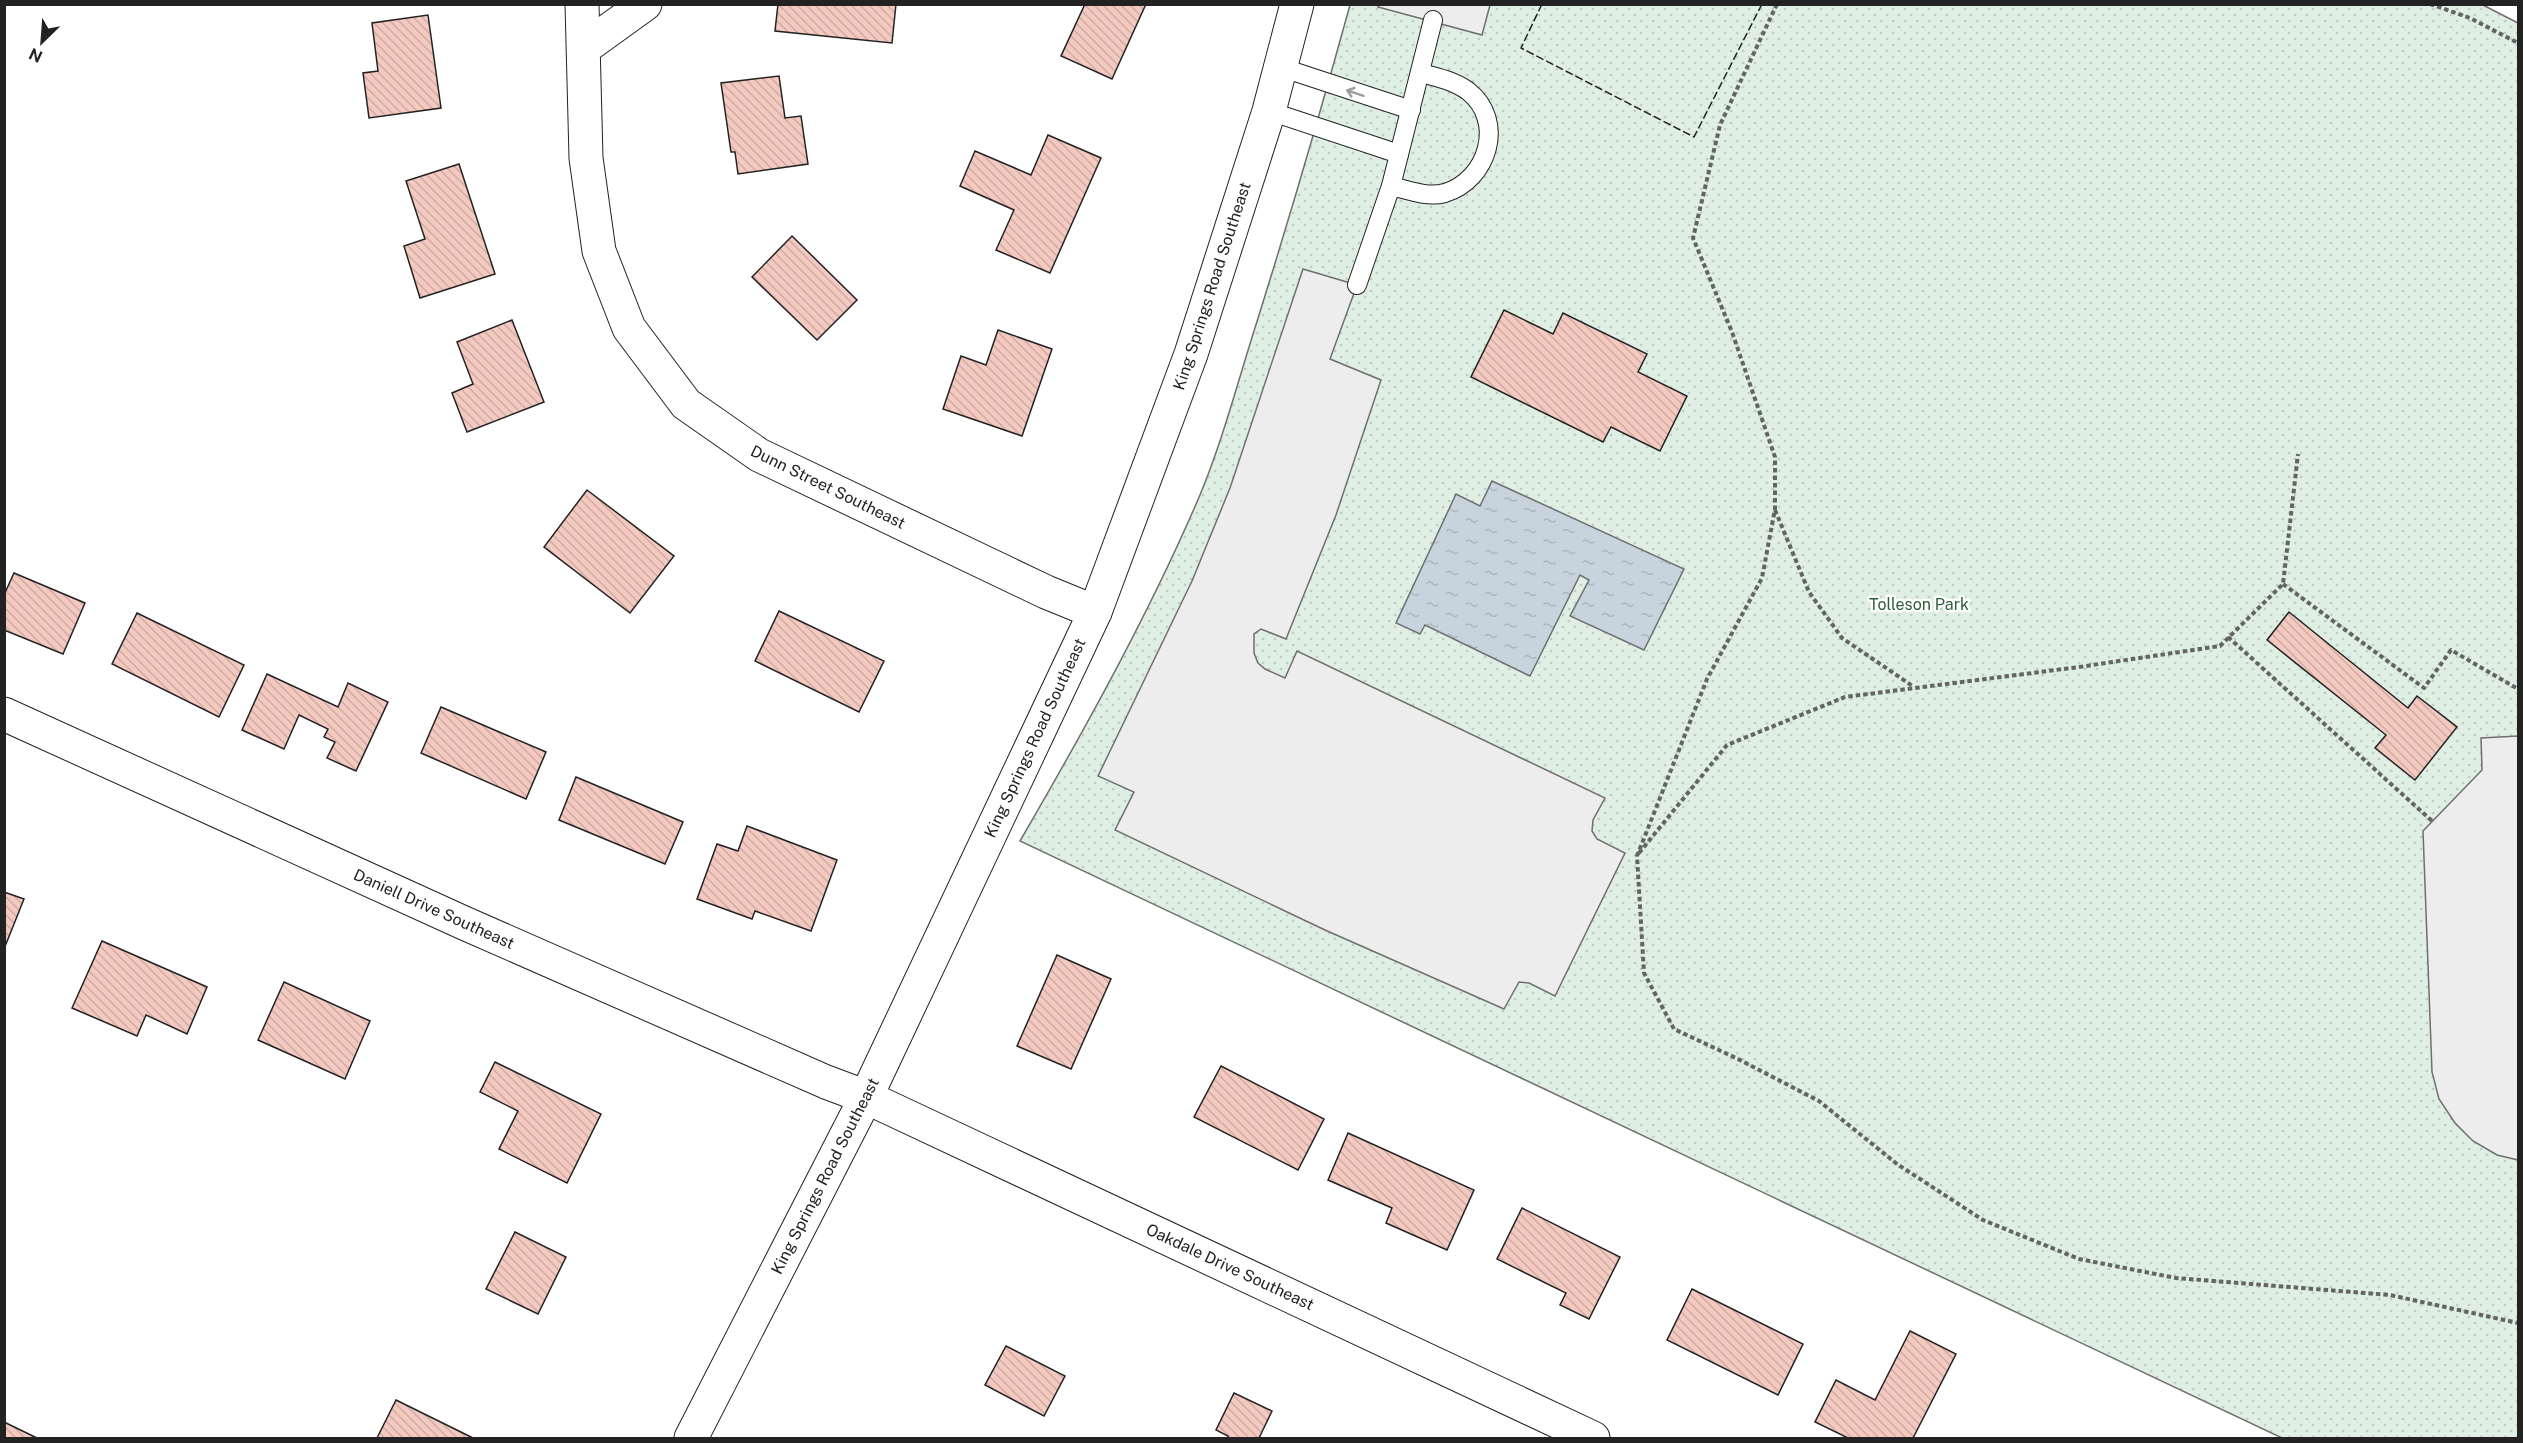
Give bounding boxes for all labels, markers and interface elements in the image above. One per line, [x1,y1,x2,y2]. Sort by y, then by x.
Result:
north arrow [12,12,72,72]
text: N [26,44,46,66]
one-way arrow [1346,86,1365,97]
street label: King Springs Road Southeast [1169,180,1255,392]
street label: Dunn Street Southeast [748,441,908,533]
park label: Tolleson Park [1869,595,1969,614]
street label: King Springs Road Southeast [980,635,1090,841]
street label: Daniell Drive Southeast [351,865,517,953]
street label: King Springs Road Southeast [767,1075,883,1277]
street label: Oakdale Drive Southeast [1143,1220,1317,1314]

